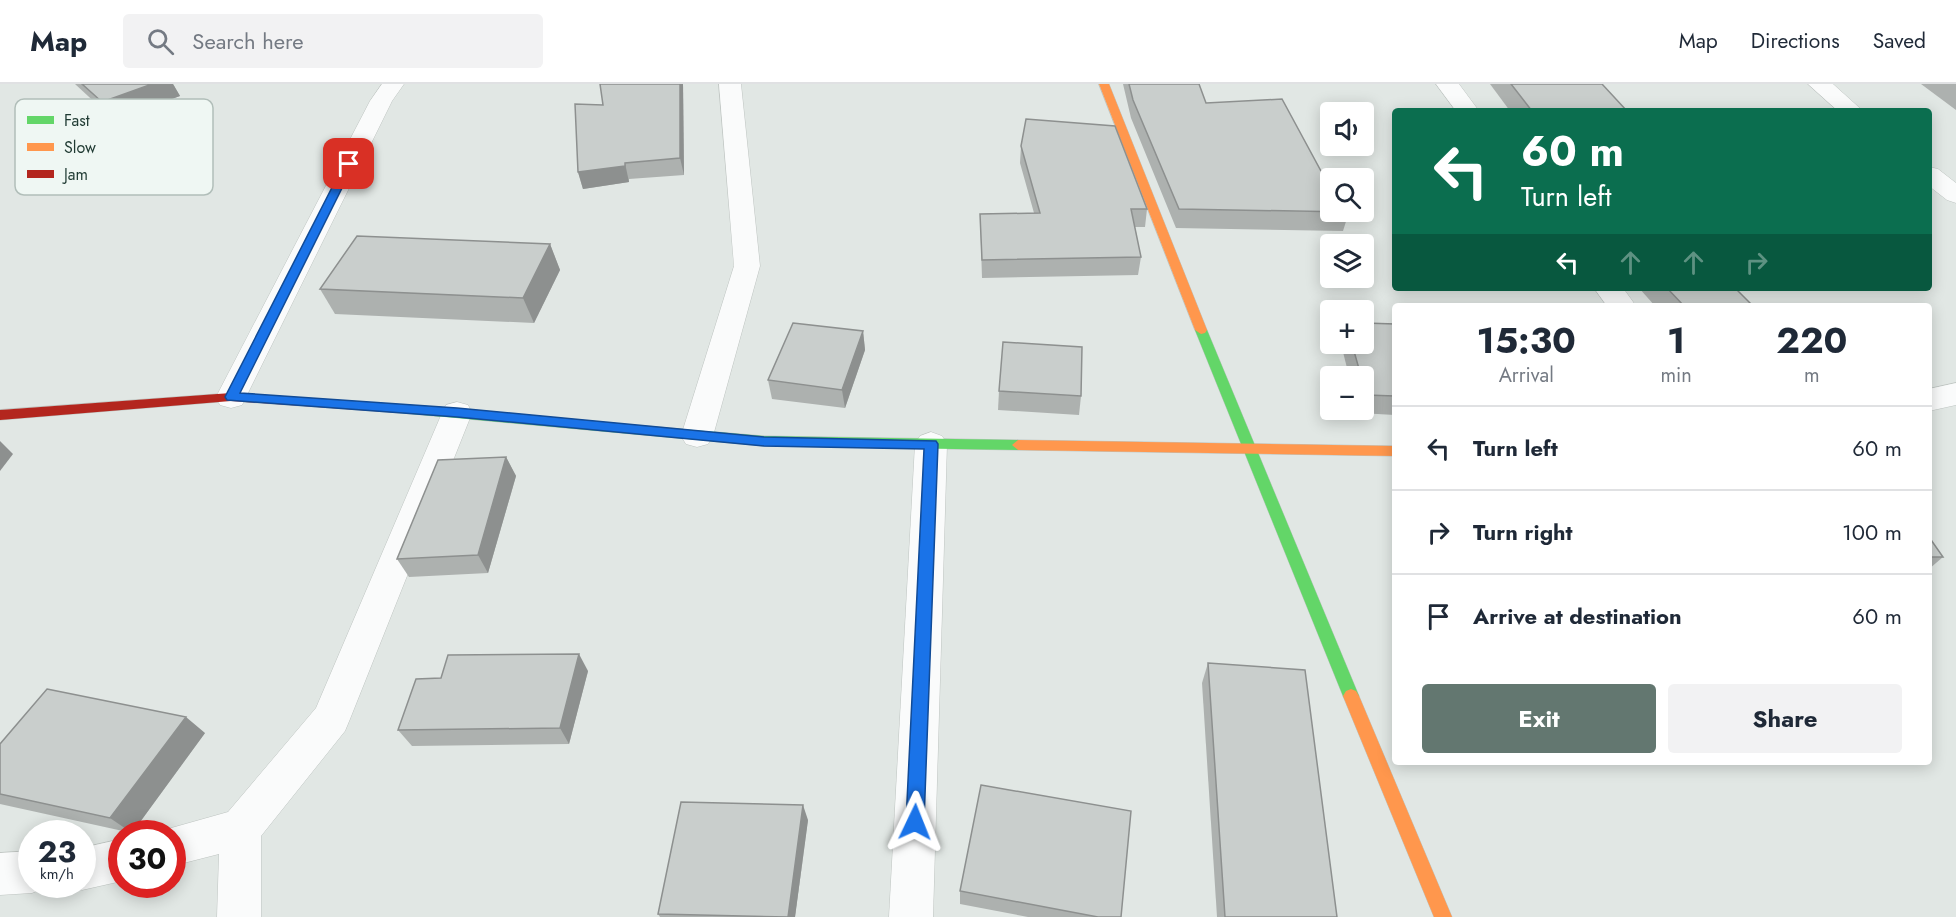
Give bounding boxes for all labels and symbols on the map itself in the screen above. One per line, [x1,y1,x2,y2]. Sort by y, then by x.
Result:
legend [15,99,213,195]
text: Fast [64,109,90,132]
text: Slow [64,136,96,159]
pin [323,138,374,189]
text: Jam [62,163,88,186]
position arrow [883,790,947,854]
speed limit sign: 30 [108,820,186,898]

